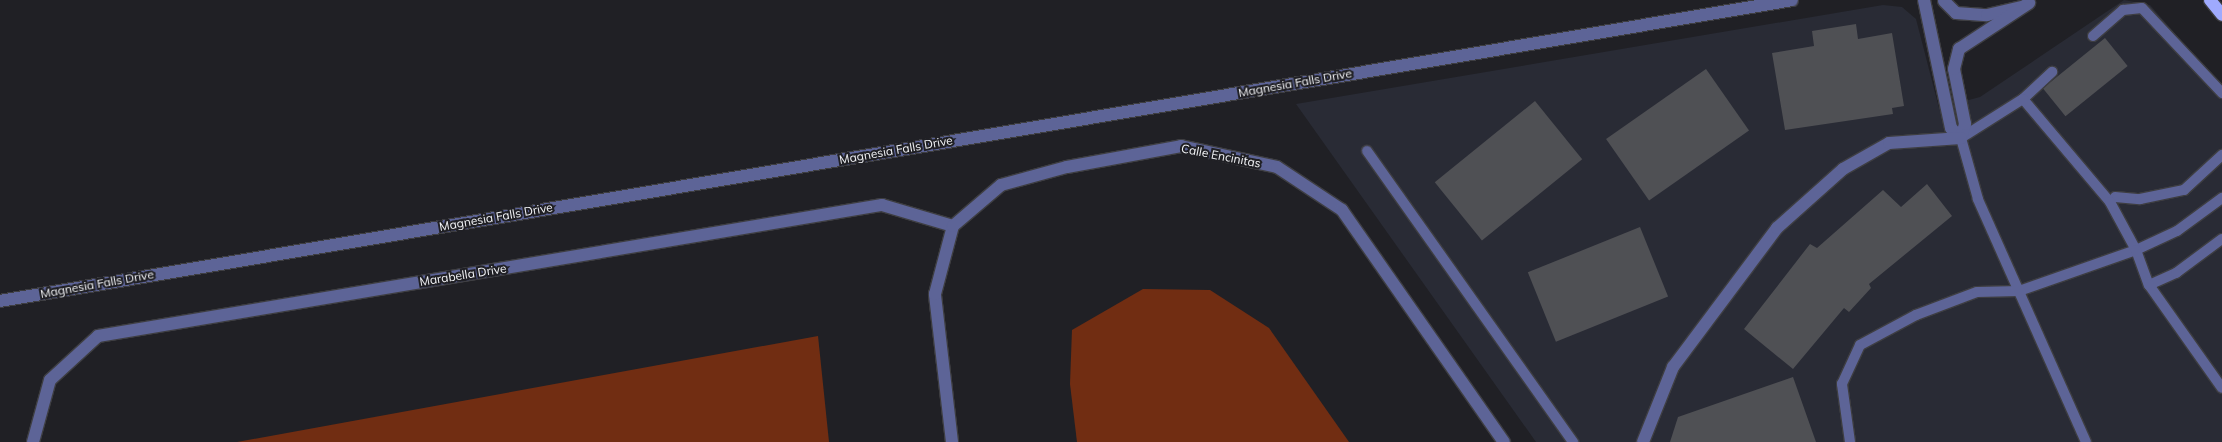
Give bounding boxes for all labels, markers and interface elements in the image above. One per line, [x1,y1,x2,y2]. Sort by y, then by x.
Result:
street label: Magnesia Falls Drive [1237,66,1353,100]
street label: Magnesia Falls Drive [838,133,954,167]
street label: Calle Encinitas [1180,141,1262,171]
street label: Magnesia Falls Drive [438,200,554,234]
street label: Marabella Drive [419,261,507,289]
street label: Magnesia Falls Drive [39,267,155,301]

